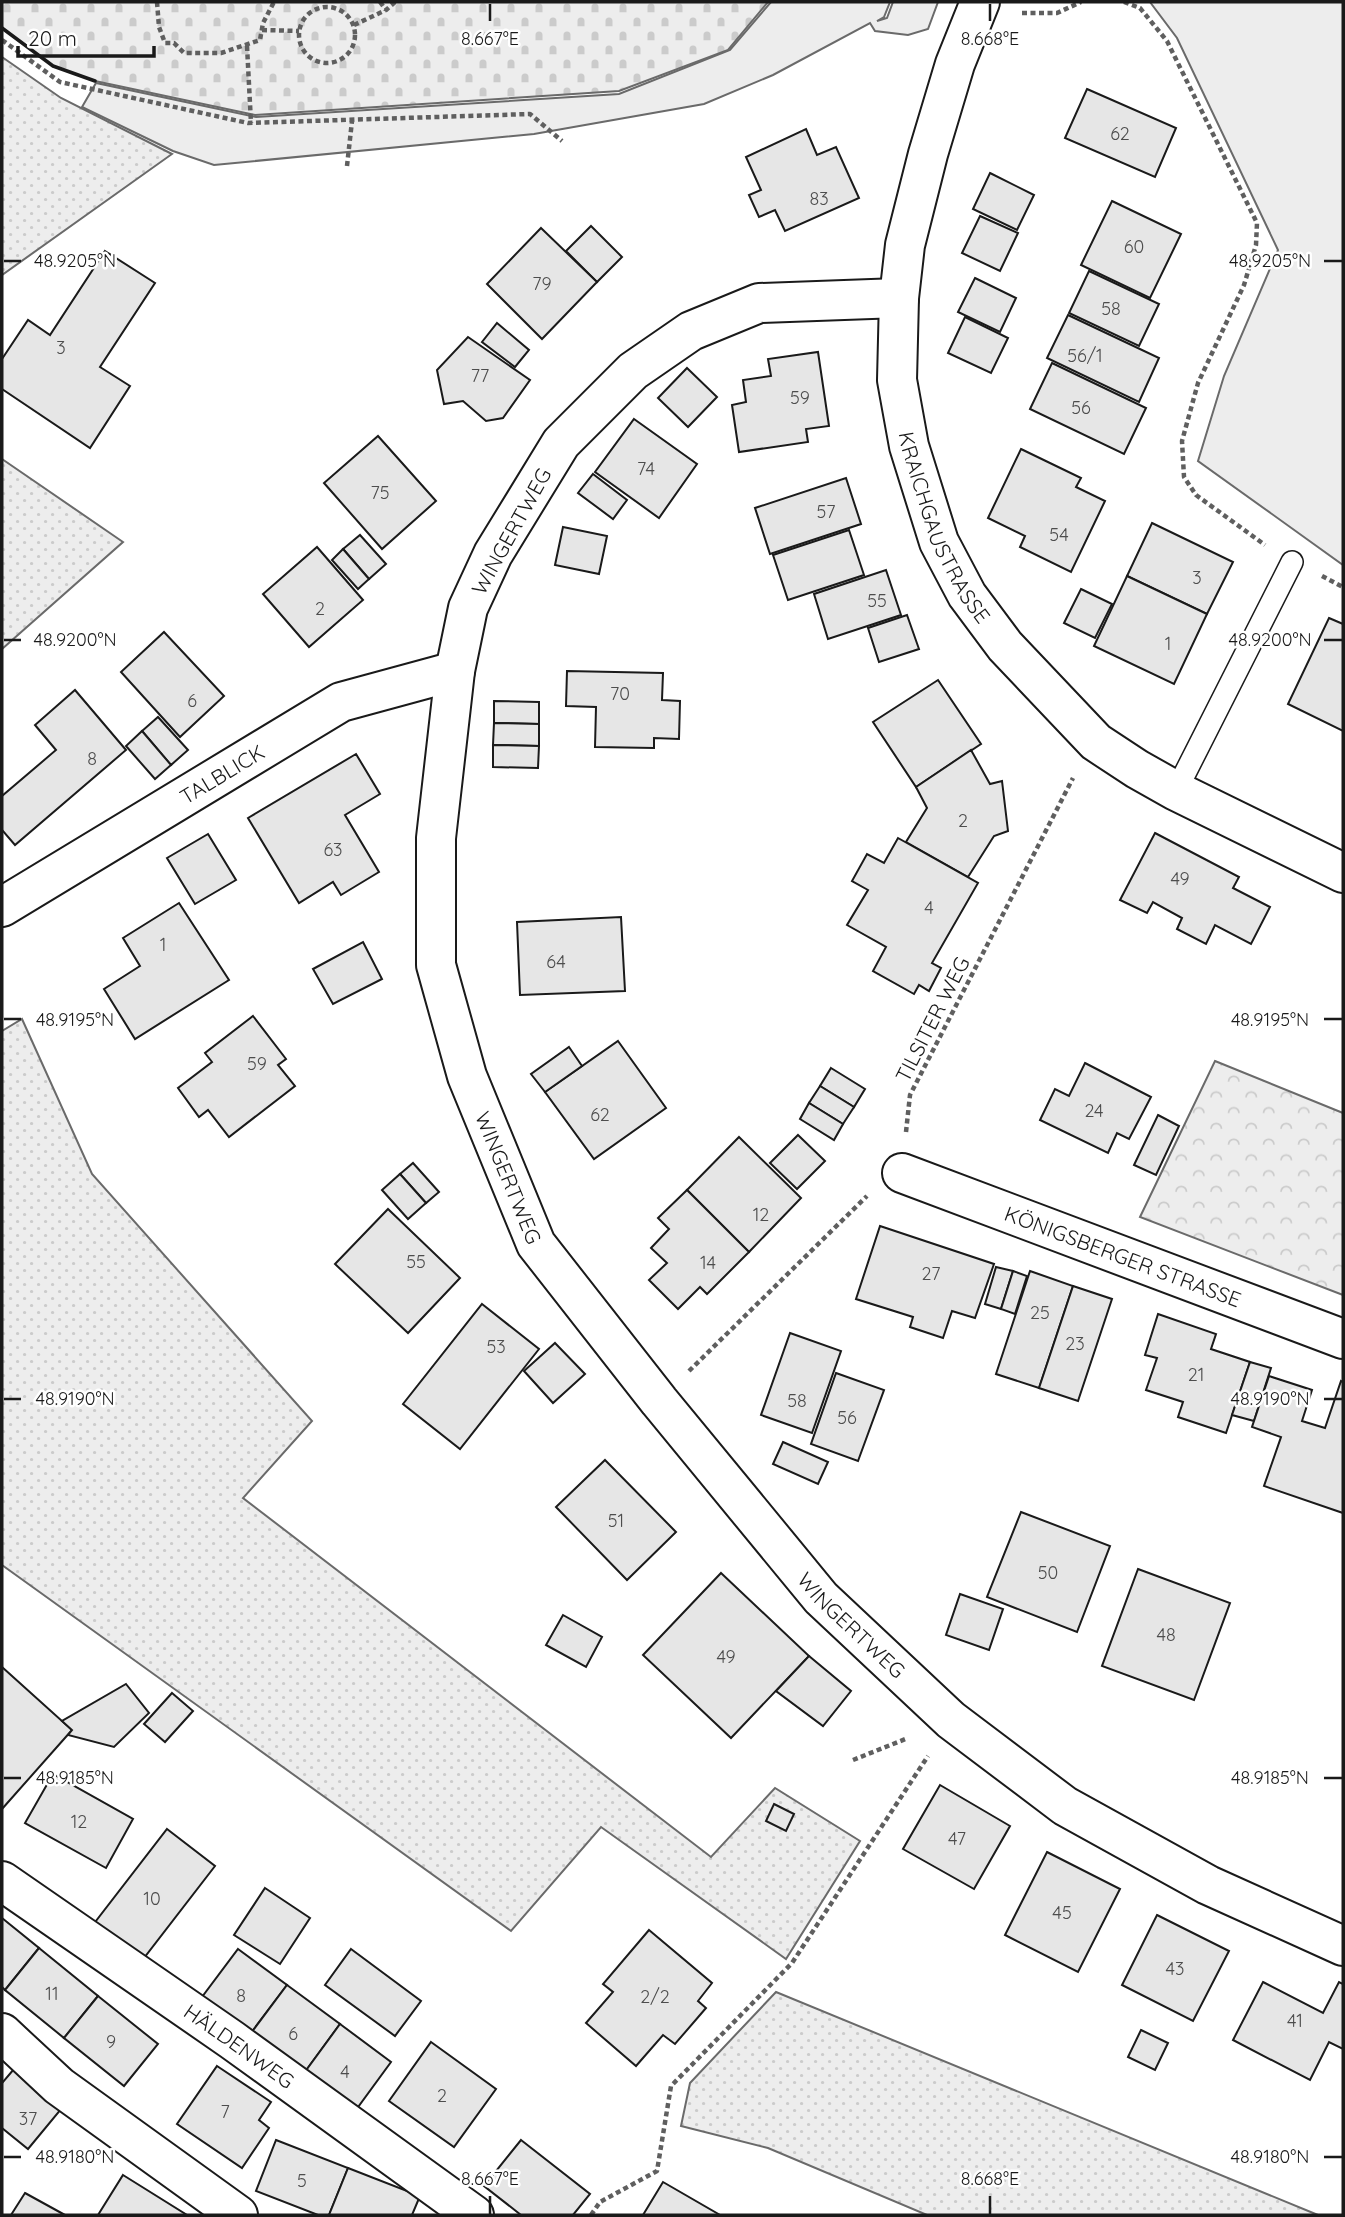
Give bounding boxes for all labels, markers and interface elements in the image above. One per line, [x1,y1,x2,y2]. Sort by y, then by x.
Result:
scale bar [18,14,154,58]
text: 20 m [28,25,77,51]
text: 8.667°E [461,27,519,50]
text: 8.668°E [961,27,1019,50]
house number: 62 [1110,122,1130,145]
house number: 83 [809,187,829,210]
house number: 60 [1124,235,1144,258]
text: 48.9205°N [34,249,116,272]
text: 48.9205°N [1229,249,1311,272]
house number: 79 [532,272,552,295]
house number: 58 [1101,297,1121,320]
house number: 3 [56,336,66,359]
house number: 56/1 [1067,344,1103,367]
house number: 77 [471,364,489,387]
house number: 59 [790,386,810,409]
house number: 56 [1071,396,1091,419]
street label: KRAICHGAUSTRASSE [894,430,996,628]
house number: 74 [637,457,655,480]
street label: WINGERTWEG [465,463,557,599]
house number: 75 [370,481,390,504]
house number: 57 [816,500,836,523]
house number: 54 [1049,523,1069,546]
house number: 3 [1192,566,1202,589]
house number: 55 [867,589,887,612]
house number: 2 [315,597,325,620]
text: 48.9200°N [34,628,116,651]
text: 48.9200°N [1229,628,1311,651]
house number: 1 [1165,632,1171,655]
house number: 70 [610,682,630,705]
house number: 6 [187,689,197,712]
street label: TALBLICK [175,738,269,810]
house number: 8 [87,747,97,770]
house number: 2 [958,809,968,832]
house number: 63 [323,838,343,861]
house number: 49 [1170,867,1190,890]
house number: 4 [924,896,934,919]
house number: 1 [160,933,166,956]
house number: 64 [546,950,566,973]
street label: TILSITER WEG [889,952,975,1086]
text: 48.9195°N [36,1008,114,1031]
text: 48.9195°N [1231,1008,1309,1031]
house number: 59 [247,1052,267,1075]
house number: 24 [1084,1099,1104,1122]
house number: 62 [590,1103,610,1126]
street label: WINGERTWEG [470,1107,547,1248]
street label: KÖNIGSBERGER STRASSE [1001,1200,1245,1312]
house number: 12 [753,1203,769,1226]
house number: 55 [406,1250,426,1273]
house number: 14 [700,1251,716,1274]
house number: 27 [922,1262,940,1285]
house number: 25 [1030,1301,1050,1324]
house number: 23 [1065,1332,1085,1355]
house number: 53 [486,1335,506,1358]
house number: 21 [1188,1363,1204,1386]
text: 48.9190°N [35,1387,115,1410]
text: 48.9190°N [1230,1387,1310,1410]
house number: 58 [787,1389,807,1412]
house number: 56 [837,1406,857,1429]
house number: 51 [608,1509,624,1532]
house number: 50 [1038,1561,1058,1584]
street label: WINGERTWEG [792,1567,911,1684]
house number: 48 [1156,1623,1176,1646]
house number: 49 [716,1645,736,1668]
text: 48.9185°N [36,1766,114,1789]
text: 48.9185°N [1231,1766,1309,1789]
house number: 12 [71,1810,87,1833]
house number: 47 [948,1827,966,1850]
house number: 10 [143,1887,161,1910]
house number: 45 [1052,1901,1072,1924]
house number: 43 [1166,1957,1184,1980]
house number: 11 [45,1982,59,2005]
house number: 8 [236,1984,246,2007]
house number: 2/2 [640,1985,670,2008]
street label: HÄLDENWEG [179,1998,300,2094]
house number: 41 [1287,2009,1303,2032]
house number: 6 [288,2022,298,2045]
house number: 9 [106,2030,116,2053]
house number: 4 [340,2060,350,2083]
house number: 2 [437,2084,447,2107]
house number: 7 [220,2100,230,2123]
house number: 37 [19,2107,37,2130]
text: 48.9180°N [36,2145,114,2168]
text: 48.9180°N [1231,2145,1309,2168]
text: 8.667°E [461,2167,519,2190]
text: 8.668°E [961,2167,1019,2190]
house number: 5 [297,2169,307,2192]

